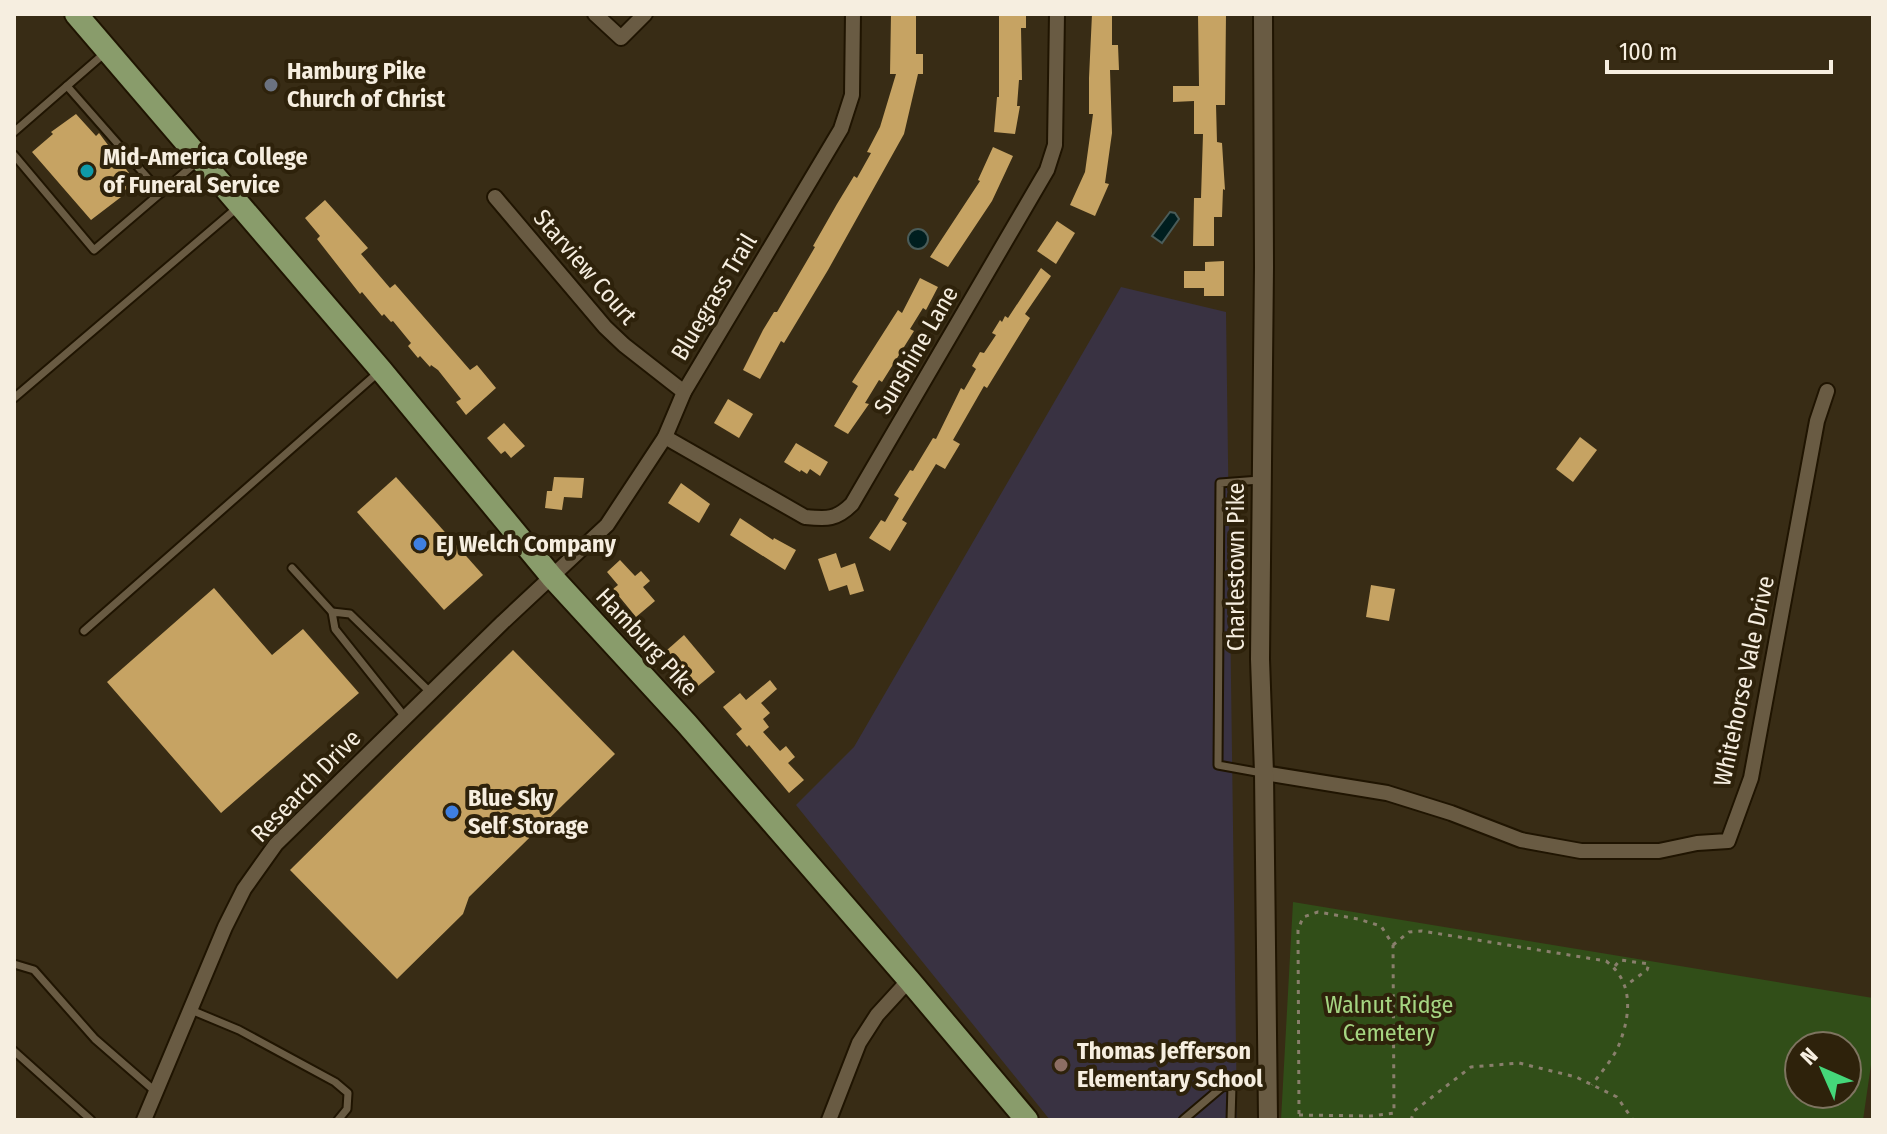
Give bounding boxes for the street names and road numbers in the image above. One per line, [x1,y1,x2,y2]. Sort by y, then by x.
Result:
street label: Starview Court [528,204,642,330]
street label: Bluegrass Trail [665,229,763,365]
street label: Sunshine Lane [868,281,964,419]
street label: Charlestown Pike [1222,483,1250,651]
street label: Whitehorse Vale Drive [1708,573,1780,789]
street label: Hamburg Pike [590,583,704,701]
street label: Research Drive [245,724,367,848]

